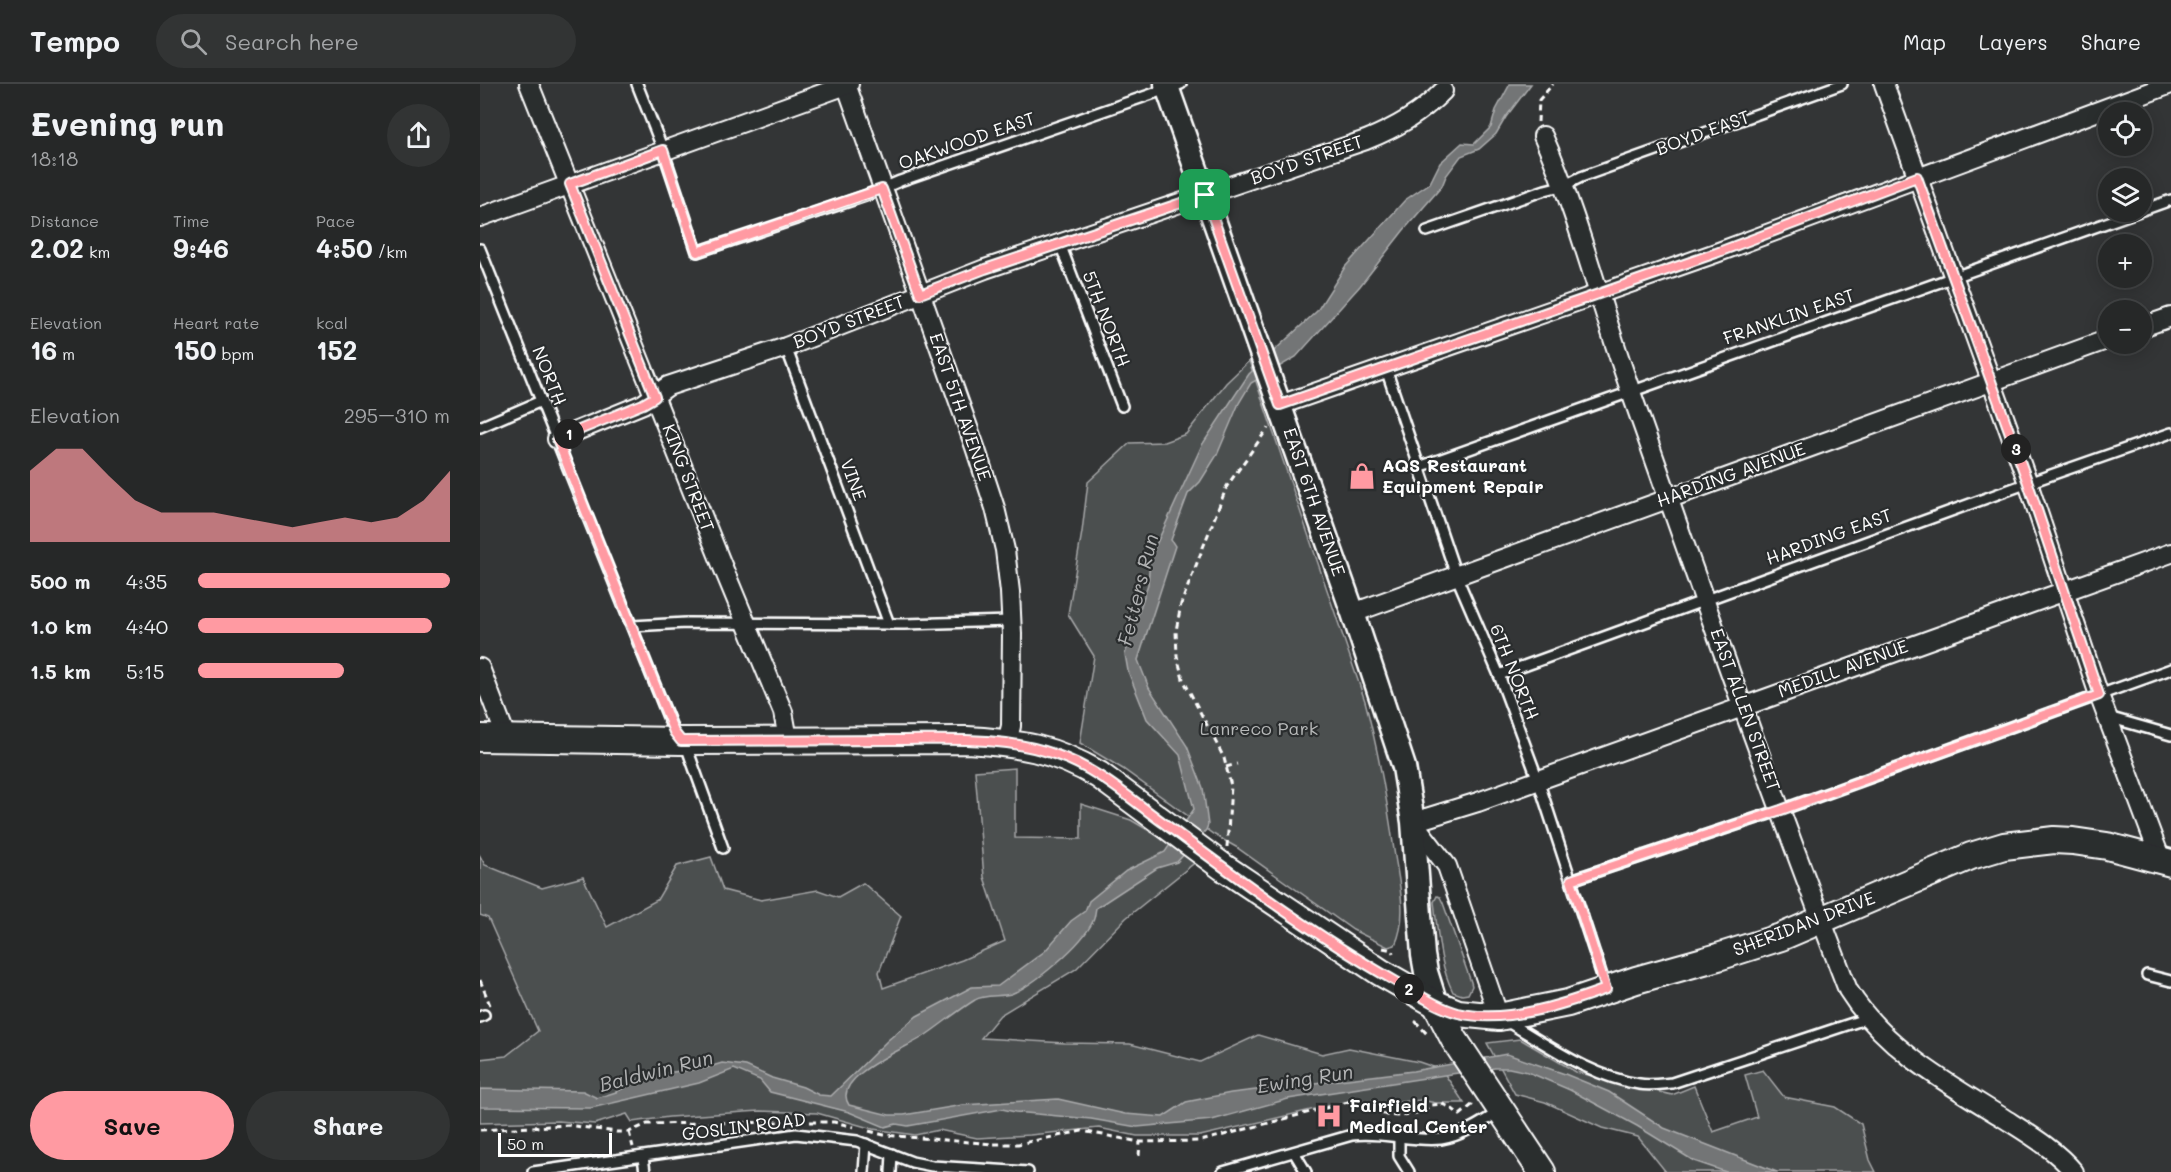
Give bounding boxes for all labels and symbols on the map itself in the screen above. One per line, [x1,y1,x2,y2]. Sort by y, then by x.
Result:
street label: BOYD EAST [1652,104,1753,160]
street label: OAKWOOD EAST [895,105,1038,175]
street label: BOYD STREET [1247,129,1366,190]
pin [1179,169,1230,220]
street label: 5TH NORTH [1078,267,1136,370]
street label: FRANKLIN EAST [1720,282,1858,350]
street label: BOYD STREET [789,289,908,353]
street label: EAST 5TH AVENUE [924,329,998,484]
street label: NORTH [527,342,573,409]
pin: 1 [554,419,584,449]
street label: KING STREET [657,420,720,535]
street label: EAST 6TH AVENUE [1278,424,1352,579]
pin: 3 [2001,434,2031,464]
street label: HARDING AVENUE [1653,436,1808,512]
place label: AQS Restaurant Equipment Repair [1382,453,1544,498]
street label: VINE [835,455,873,504]
shop icon: AQS Restaurant Equipment Repair [1347,461,1377,491]
street label: HARDING EAST [1762,502,1895,570]
water label: Fetters Run [1111,531,1163,648]
street label: 6TH NORTH [1485,620,1545,723]
street label: EAST ALLEN STREET [1705,625,1787,794]
street label: MEDILL AVENUE [1774,633,1911,703]
park label: Lanreco Park [1200,716,1318,740]
street label: SHERIDAN DRIVE [1729,885,1878,961]
pin: 2 [1394,974,1424,1004]
water label: Baldwin Run [596,1043,715,1097]
water label: Ewing Run [1255,1058,1355,1098]
place label: Fairfield Medical Center [1349,1093,1487,1138]
hospital icon: Fairfield Medical Center [1314,1101,1344,1131]
street label: GOSLIN ROAD [681,1106,807,1146]
scale bar [498,1130,612,1158]

